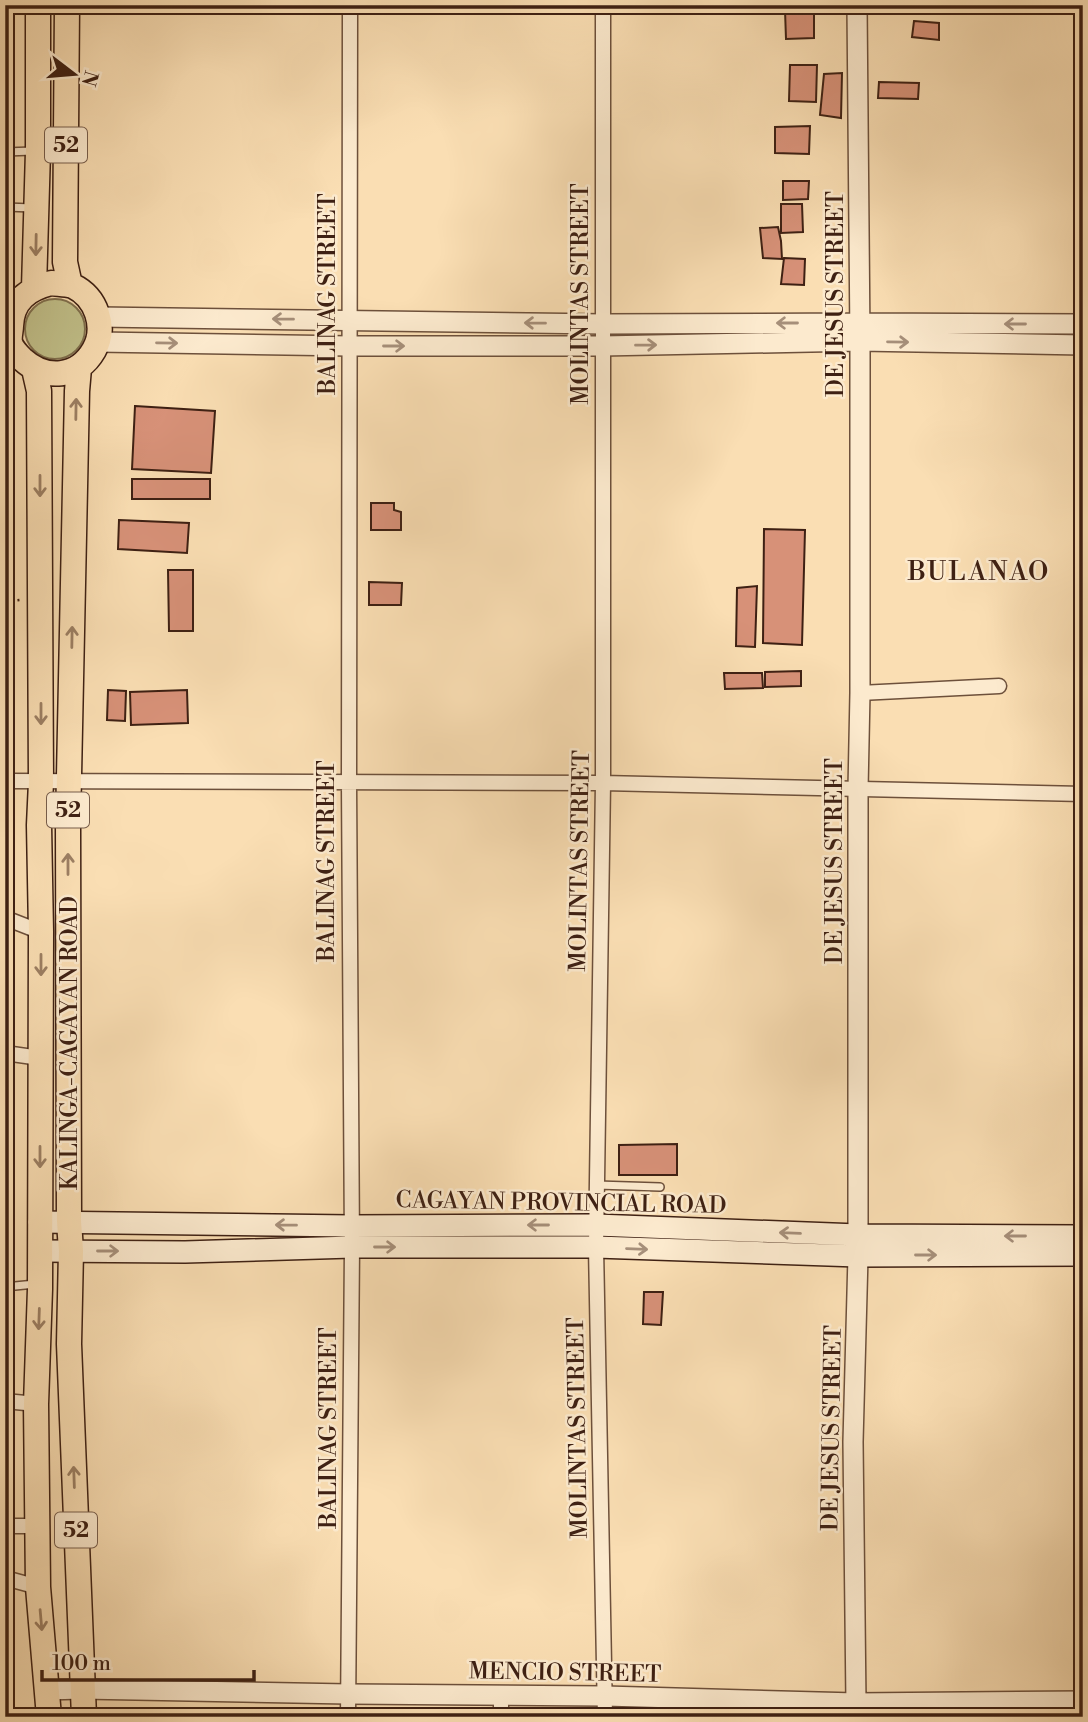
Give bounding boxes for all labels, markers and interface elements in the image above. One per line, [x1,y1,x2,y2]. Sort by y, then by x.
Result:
north arrow [38,38,108,108]
text: N [76,68,103,89]
road number: 52 [45,128,87,162]
street label: MOLINTAS STREET [567,183,595,405]
street label: DE JESUS STREET [822,191,850,397]
street label: BALINAG STREET [314,193,342,396]
one-way arrow [29,233,43,256]
one-way arrow [272,312,295,326]
one-way arrow [524,316,547,330]
one-way arrow [776,316,799,330]
one-way arrow [1003,317,1026,331]
one-way arrow [886,335,909,349]
one-way arrow [155,336,178,350]
one-way arrow [382,339,405,353]
one-way arrow [634,339,657,352]
one-way arrow [70,398,83,421]
one-way arrow [33,474,47,497]
district label: BULANAO [907,556,1050,588]
one-way arrow [66,626,79,649]
one-way arrow [34,702,48,725]
street label: MOLINTAS STREET [564,750,596,972]
street label: DE JESUS STREET [821,758,849,964]
street label: BALINAG STREET [313,760,341,963]
road number: 52 [47,792,89,828]
one-way arrow [61,853,75,876]
street label: KALINGA-CAGAYAN ROAD [56,896,84,1190]
one-way arrow [34,954,48,977]
one-way arrow [33,1145,47,1168]
street label: CAGAYAN PROVINCIAL ROAD [395,1186,727,1220]
one-way arrow [275,1218,298,1232]
one-way arrow [527,1218,550,1232]
one-way arrow [779,1226,802,1239]
one-way arrow [1003,1229,1026,1243]
one-way arrow [373,1240,396,1254]
one-way arrow [625,1242,648,1255]
one-way arrow [96,1244,119,1258]
one-way arrow [915,1248,938,1262]
one-way arrow [33,1307,46,1330]
street label: MOLINTAS STREET [562,1317,594,1539]
street label: DE JESUS STREET [816,1325,848,1531]
street label: BALINAG STREET [315,1327,343,1530]
one-way arrow [67,1466,80,1489]
road number: 52 [55,1512,97,1548]
one-way arrow [35,1608,48,1631]
scale bar [42,1638,254,1682]
text: 100 m [52,1651,111,1677]
street label: MENCIO STREET [468,1657,662,1689]

